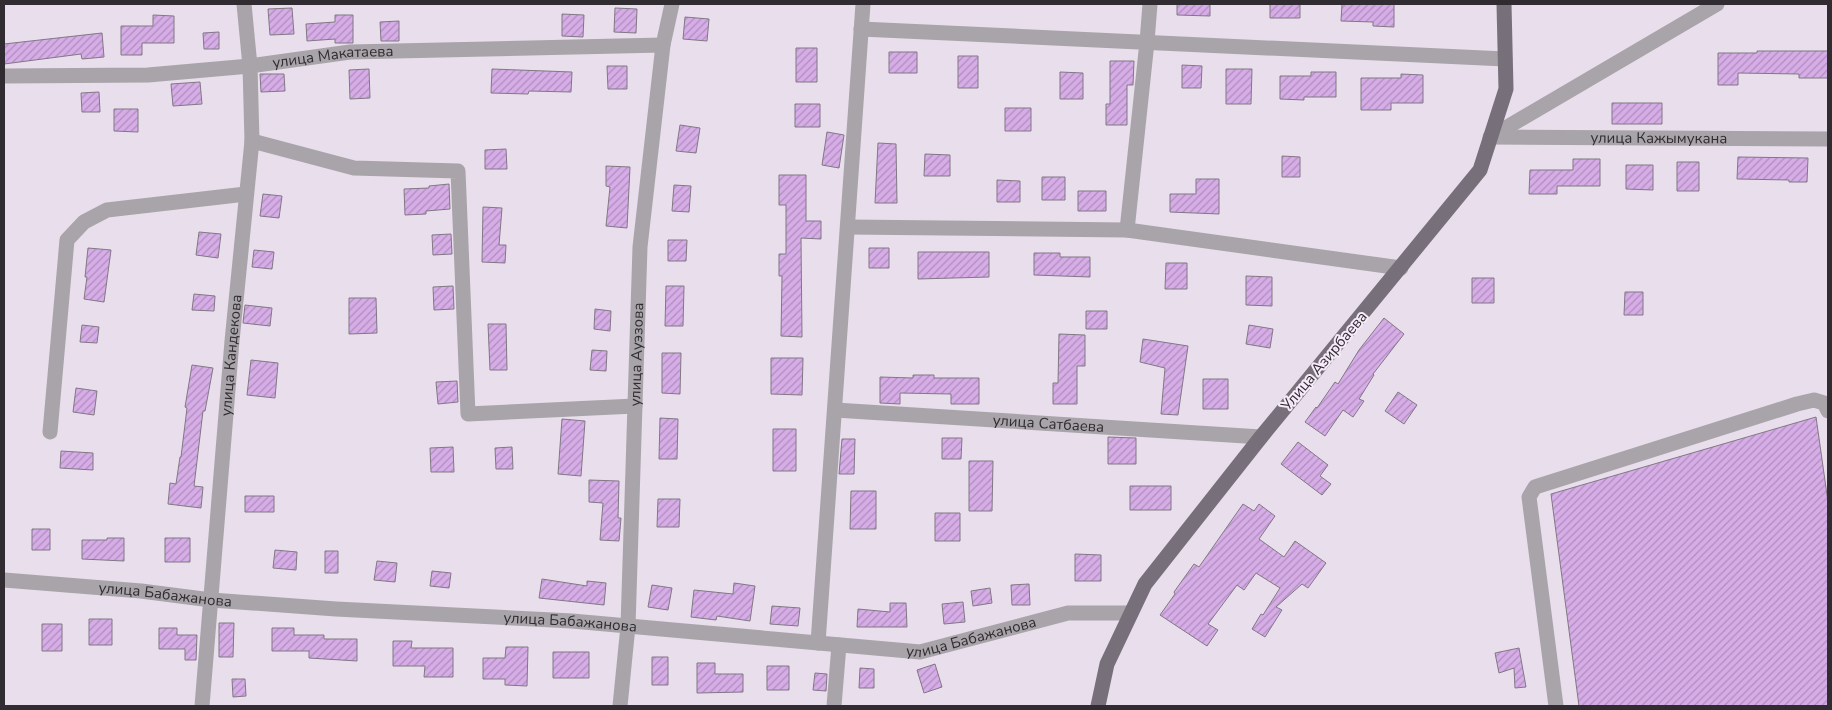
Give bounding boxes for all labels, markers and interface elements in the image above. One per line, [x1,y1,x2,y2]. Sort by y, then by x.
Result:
street label: улица Макатаева [271,41,394,73]
street label: улица Кажымукана [1591,128,1727,148]
street label: улица Кандекова [216,293,247,417]
street label: улица Ауэзова [625,302,648,407]
street label: Улица Азирбаева [1276,307,1371,416]
street label: улица Сатбаева [992,410,1105,437]
street label: улица Бабажанова [98,578,233,611]
street label: улица Бабажанова [503,608,638,637]
street label: улица Бабажанова [905,612,1038,662]

